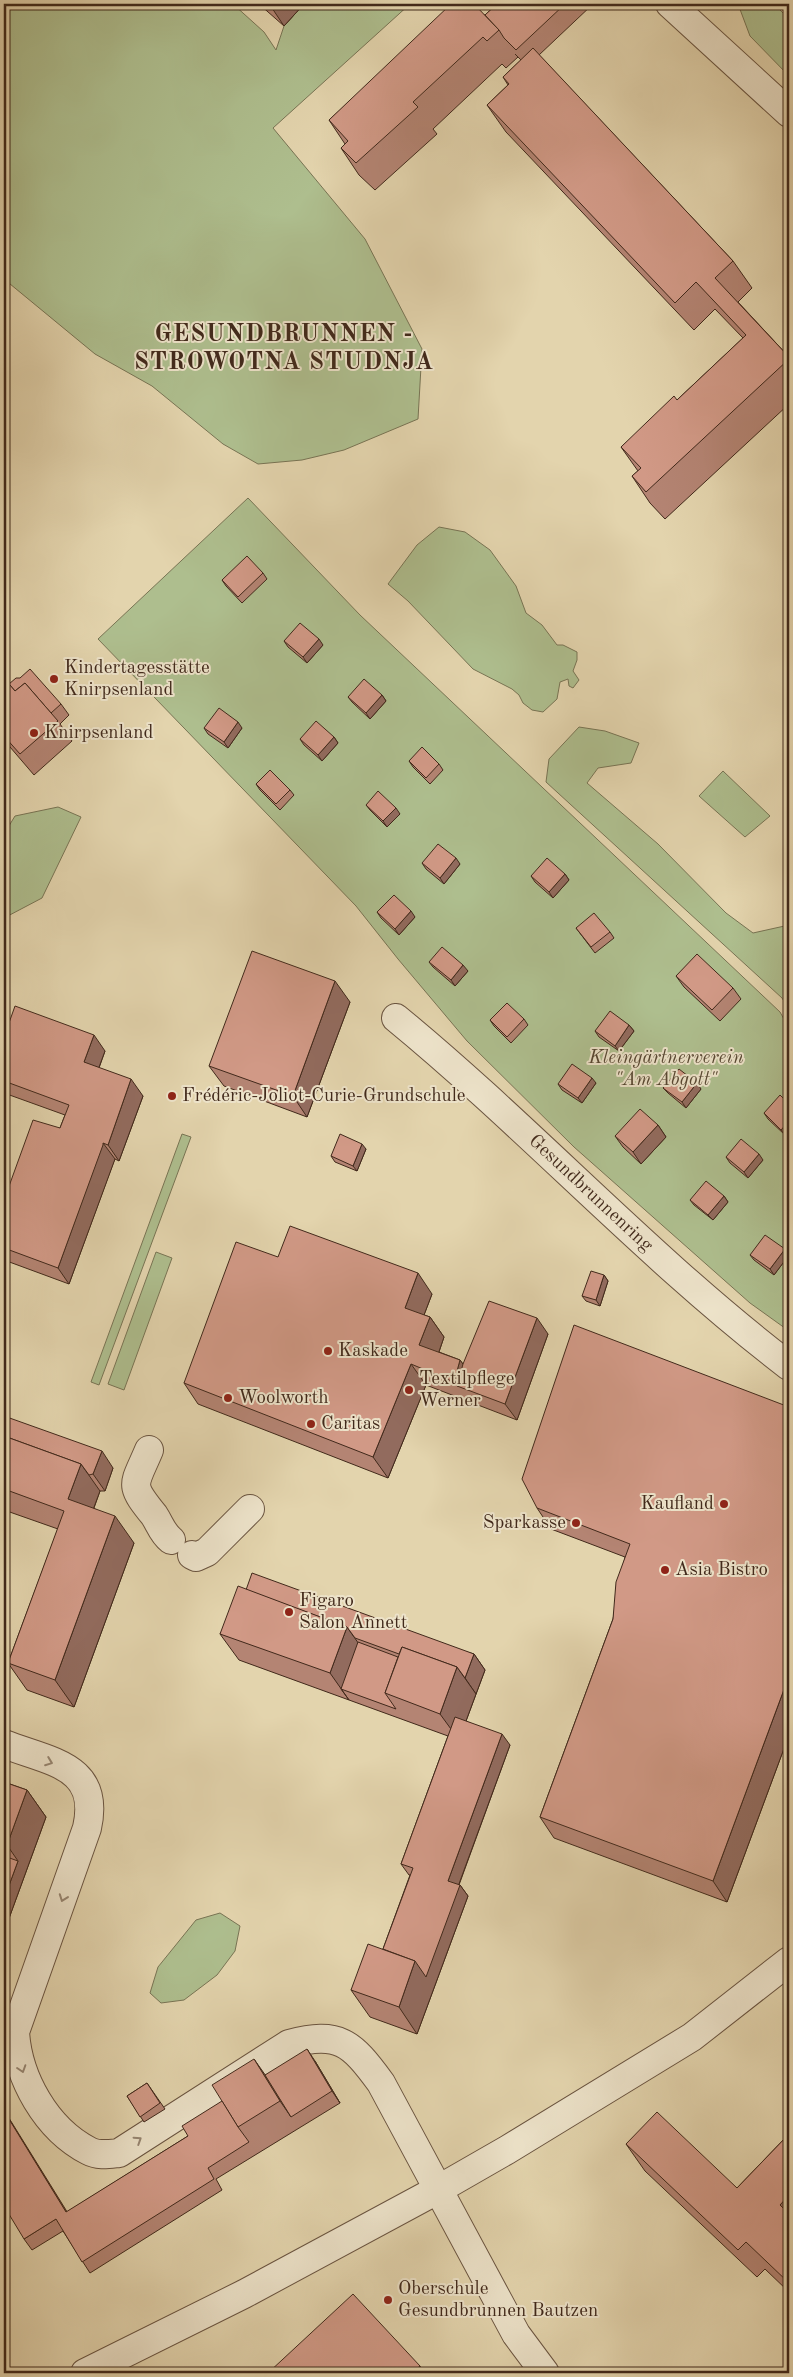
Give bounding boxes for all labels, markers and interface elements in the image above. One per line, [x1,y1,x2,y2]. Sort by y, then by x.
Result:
district label: GESUNDBRUNNEN - STROWOTNA STUDNJA [134,323,434,375]
place label: Kindertagesstätte Knirpsenland [64,659,210,700]
marker: Kindertagesstätte Knirpsenland [48,673,60,685]
place label: Knirpsenland [44,724,153,743]
marker: Knirpsenland [28,727,40,739]
park label: Kleingärtnerverein "Am Abgott" [587,1049,744,1090]
place label: Frédéric-Joliot-Curie-Grundschule [182,1087,466,1106]
marker: Frédéric-Joliot-Curie-Grundschule [166,1090,178,1102]
street label: Gesundbrunnenring [525,1131,657,1256]
place label: Kaskade [338,1342,408,1361]
marker: Kaskade [322,1345,334,1357]
place label: Textilpflege Werner [419,1370,514,1411]
marker: Textilpflege Werner [403,1384,415,1396]
place label: Woolworth [238,1389,328,1408]
marker: Woolworth [222,1392,234,1404]
place label: Caritas [321,1415,380,1434]
marker: Caritas [305,1418,317,1430]
place label: Kaufland [640,1495,714,1514]
marker: Kaufland [718,1498,730,1510]
place label: Sparkasse [483,1514,566,1533]
marker: Sparkasse [570,1517,582,1529]
place label: Asia Bistro [675,1561,768,1580]
marker: Asia Bistro [659,1564,671,1576]
place label: Figaro Salon Annett [299,1592,407,1633]
marker: Figaro Salon Annett [283,1606,295,1618]
one-way arrow [45,1756,53,1766]
one-way arrow [58,1893,68,1902]
one-way arrow [17,2064,27,2072]
one-way arrow [133,2137,142,2146]
place label: Oberschule Gesundbrunnen Bautzen [398,2280,598,2321]
marker: Oberschule Gesundbrunnen Bautzen [382,2294,394,2306]

